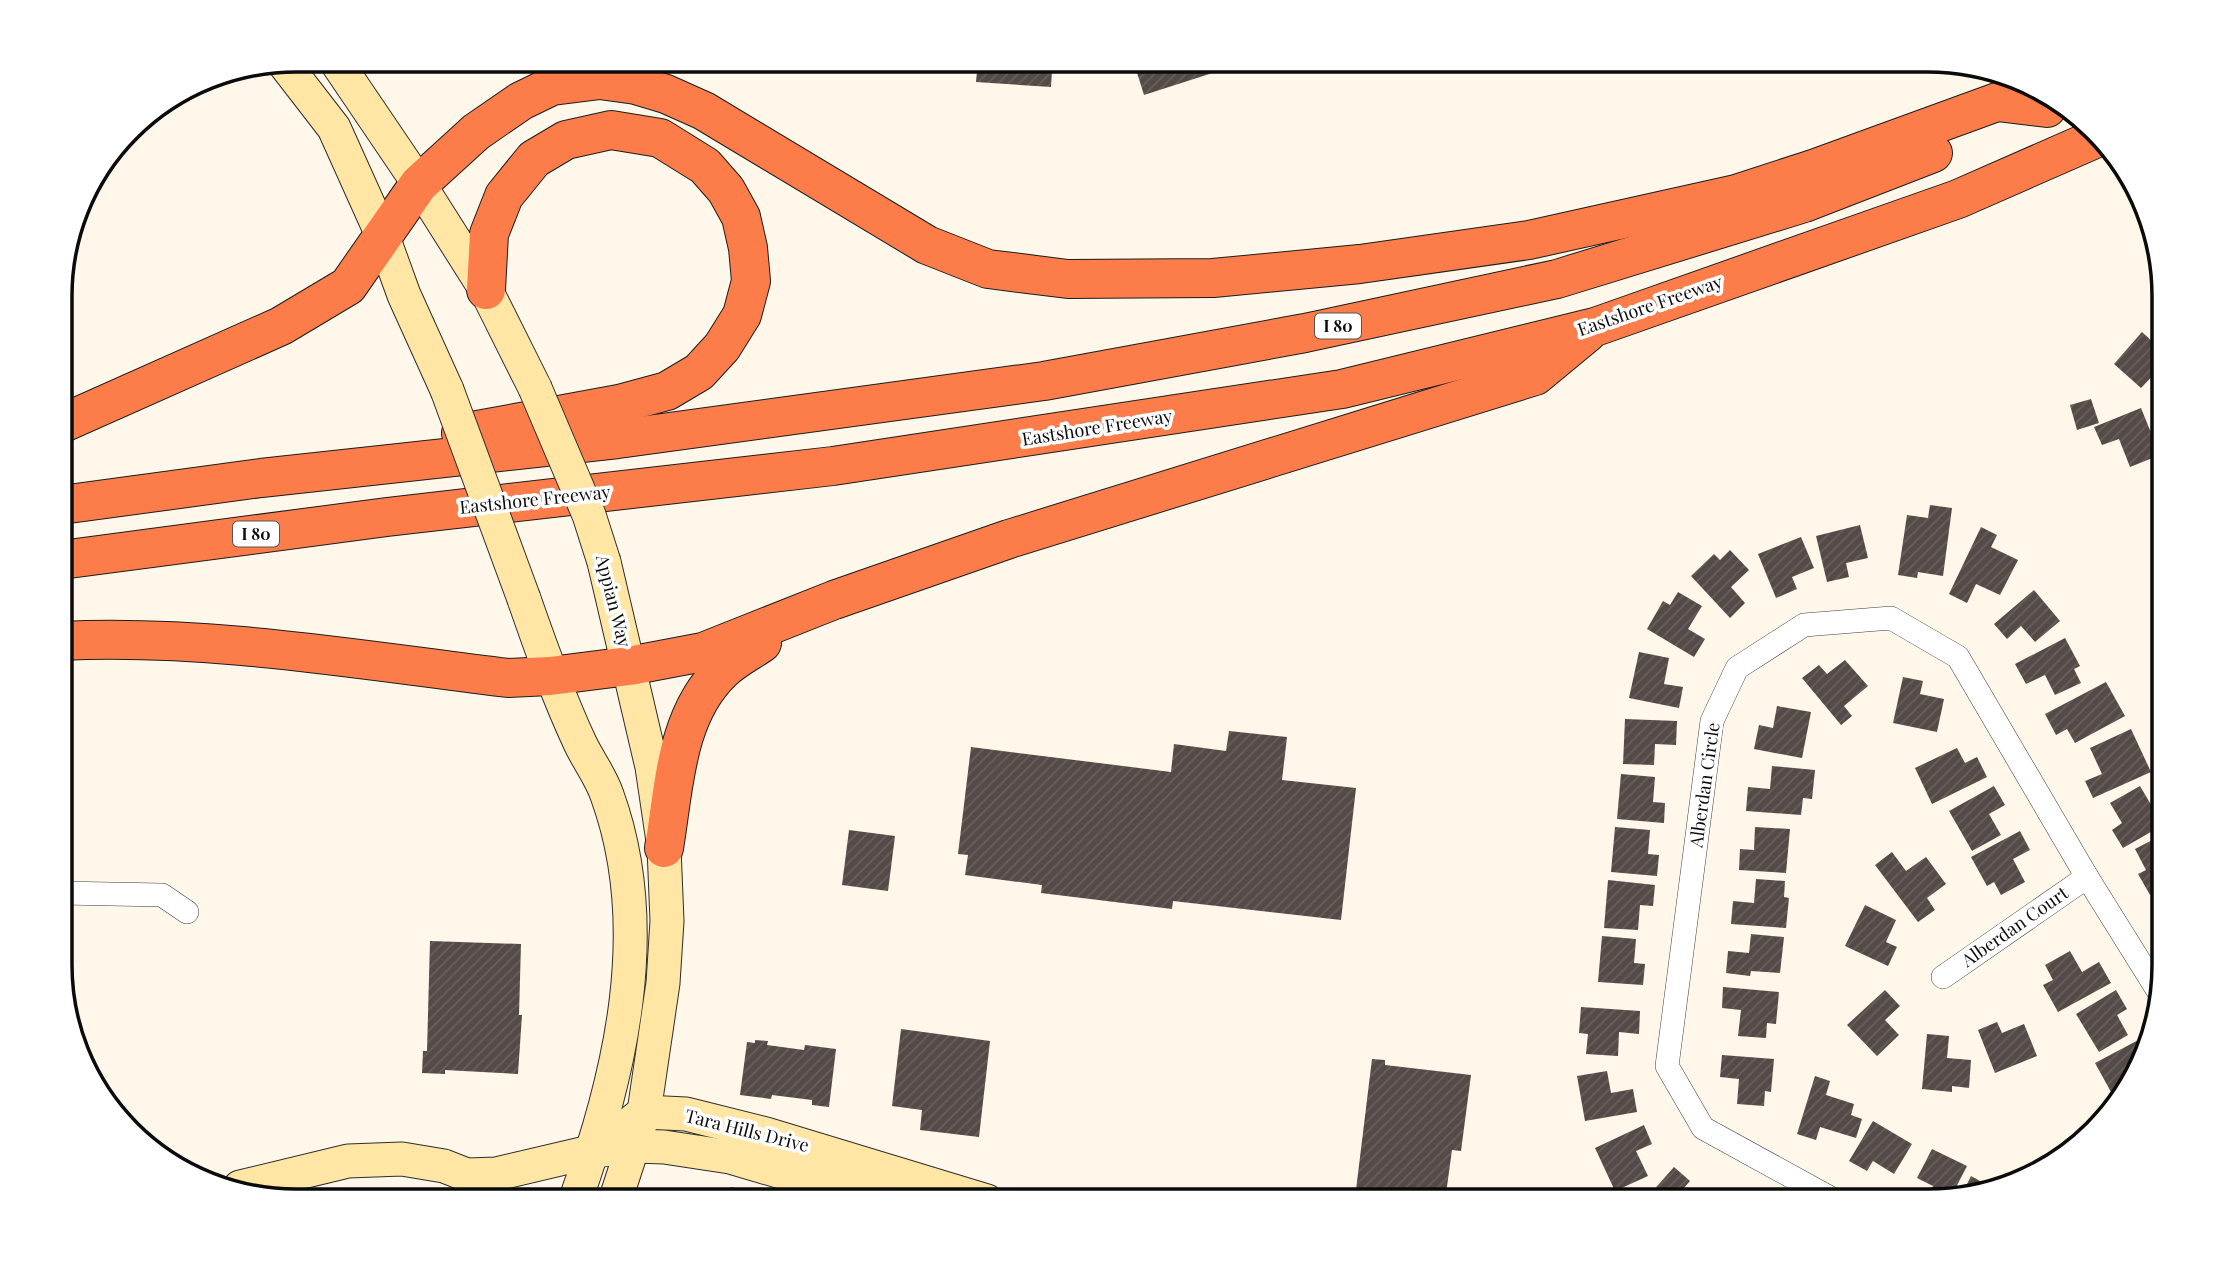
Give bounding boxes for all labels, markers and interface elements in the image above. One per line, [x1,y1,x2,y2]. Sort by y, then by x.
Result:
street label: Eastshore Freeway [1574,269,1725,341]
road number: I 80 [1315,314,1361,338]
street label: Eastshore Freeway [1020,403,1174,451]
street label: Eastshore Freeway [458,479,612,519]
road number: I 80 [233,522,279,547]
street label: Appian Way [591,551,637,649]
street label: Alberdan Circle [1683,721,1725,850]
street label: Alberdan Court [1955,880,2073,972]
street label: Tara Hills Drive [683,1103,812,1157]

